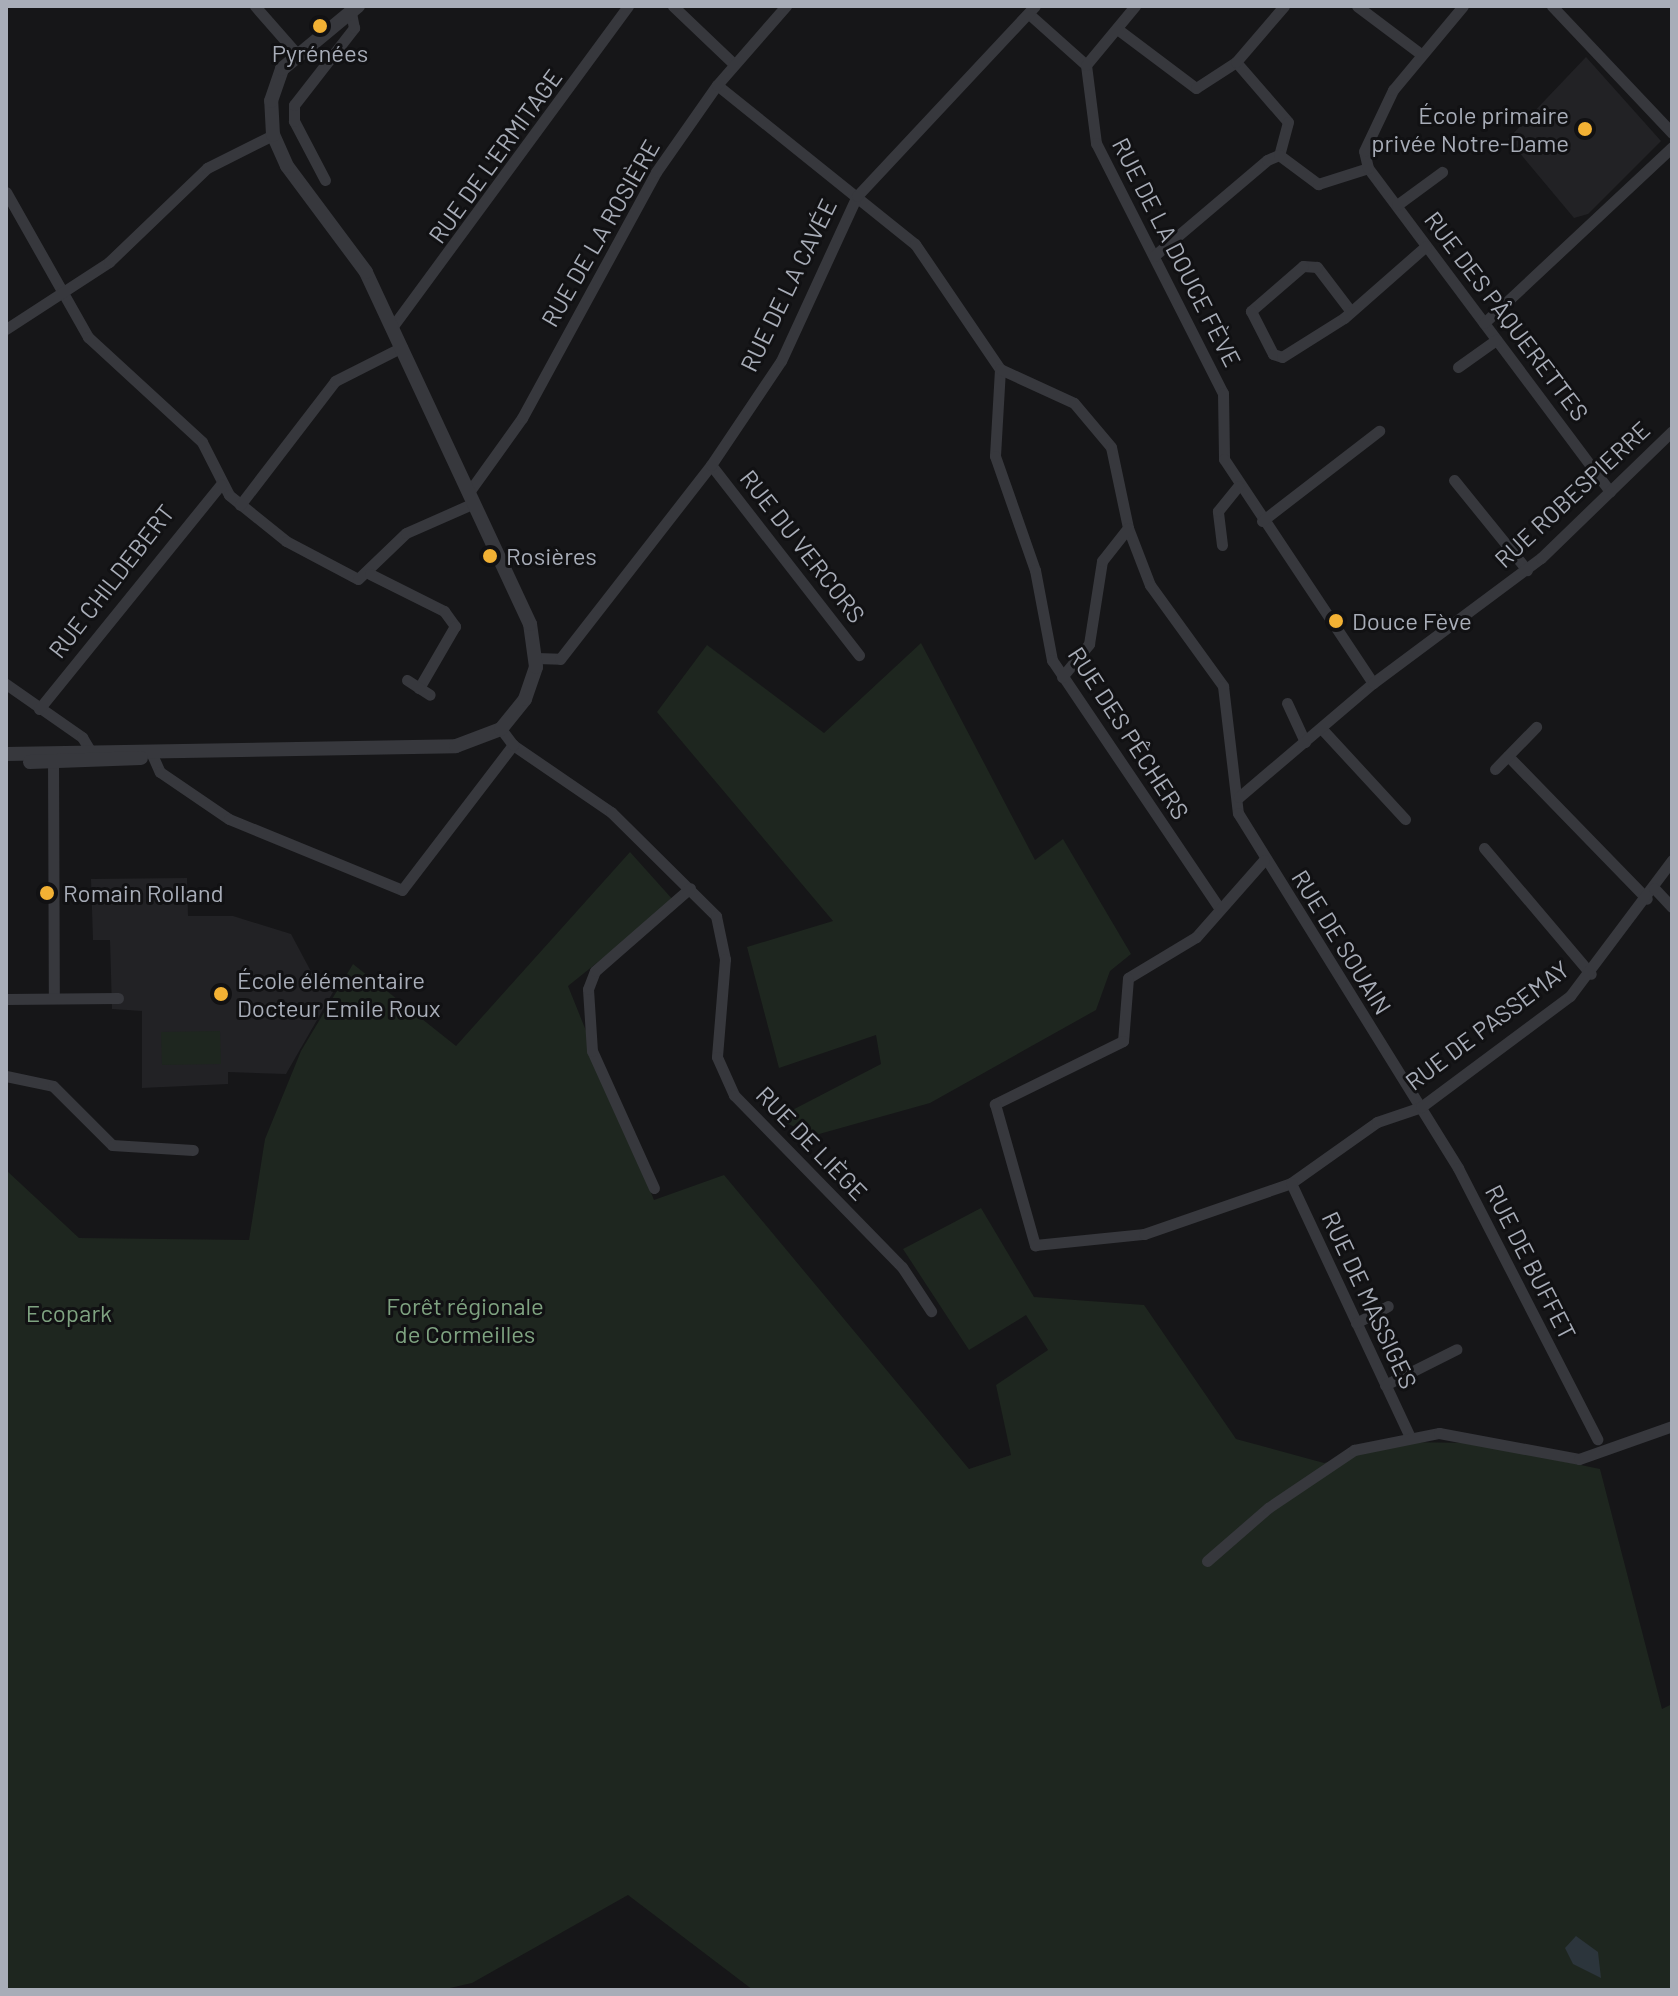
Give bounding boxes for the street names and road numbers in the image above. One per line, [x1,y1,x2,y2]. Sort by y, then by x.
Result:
street label: RUE DE L'ERMITAGE [422,63,568,249]
street label: RUE DE LA DOUCE FÈVE [1107,133,1247,371]
street label: RUE DE LA ROSIÈRE [535,134,665,332]
street label: RUE DE LA CAVÉE [734,194,842,376]
street label: RUE DES PÂQUERETTES [1419,206,1595,426]
street label: RUE ROBESPIERRE [1488,415,1656,573]
street label: RUE DU VERCORS [734,464,872,628]
street label: RUE CHILDEBERT [42,498,180,664]
street label: RUE DES PÊCHERS [1062,641,1196,825]
street label: RUE DE SOUAIN [1286,864,1398,1020]
street label: RUE DE PASSEMAY [1400,954,1574,1096]
street label: RUE DE LIÈGE [750,1080,874,1206]
street label: RUE DE BUFFET [1480,1180,1582,1344]
street label: RUE DE MASSIGES [1316,1207,1424,1393]

